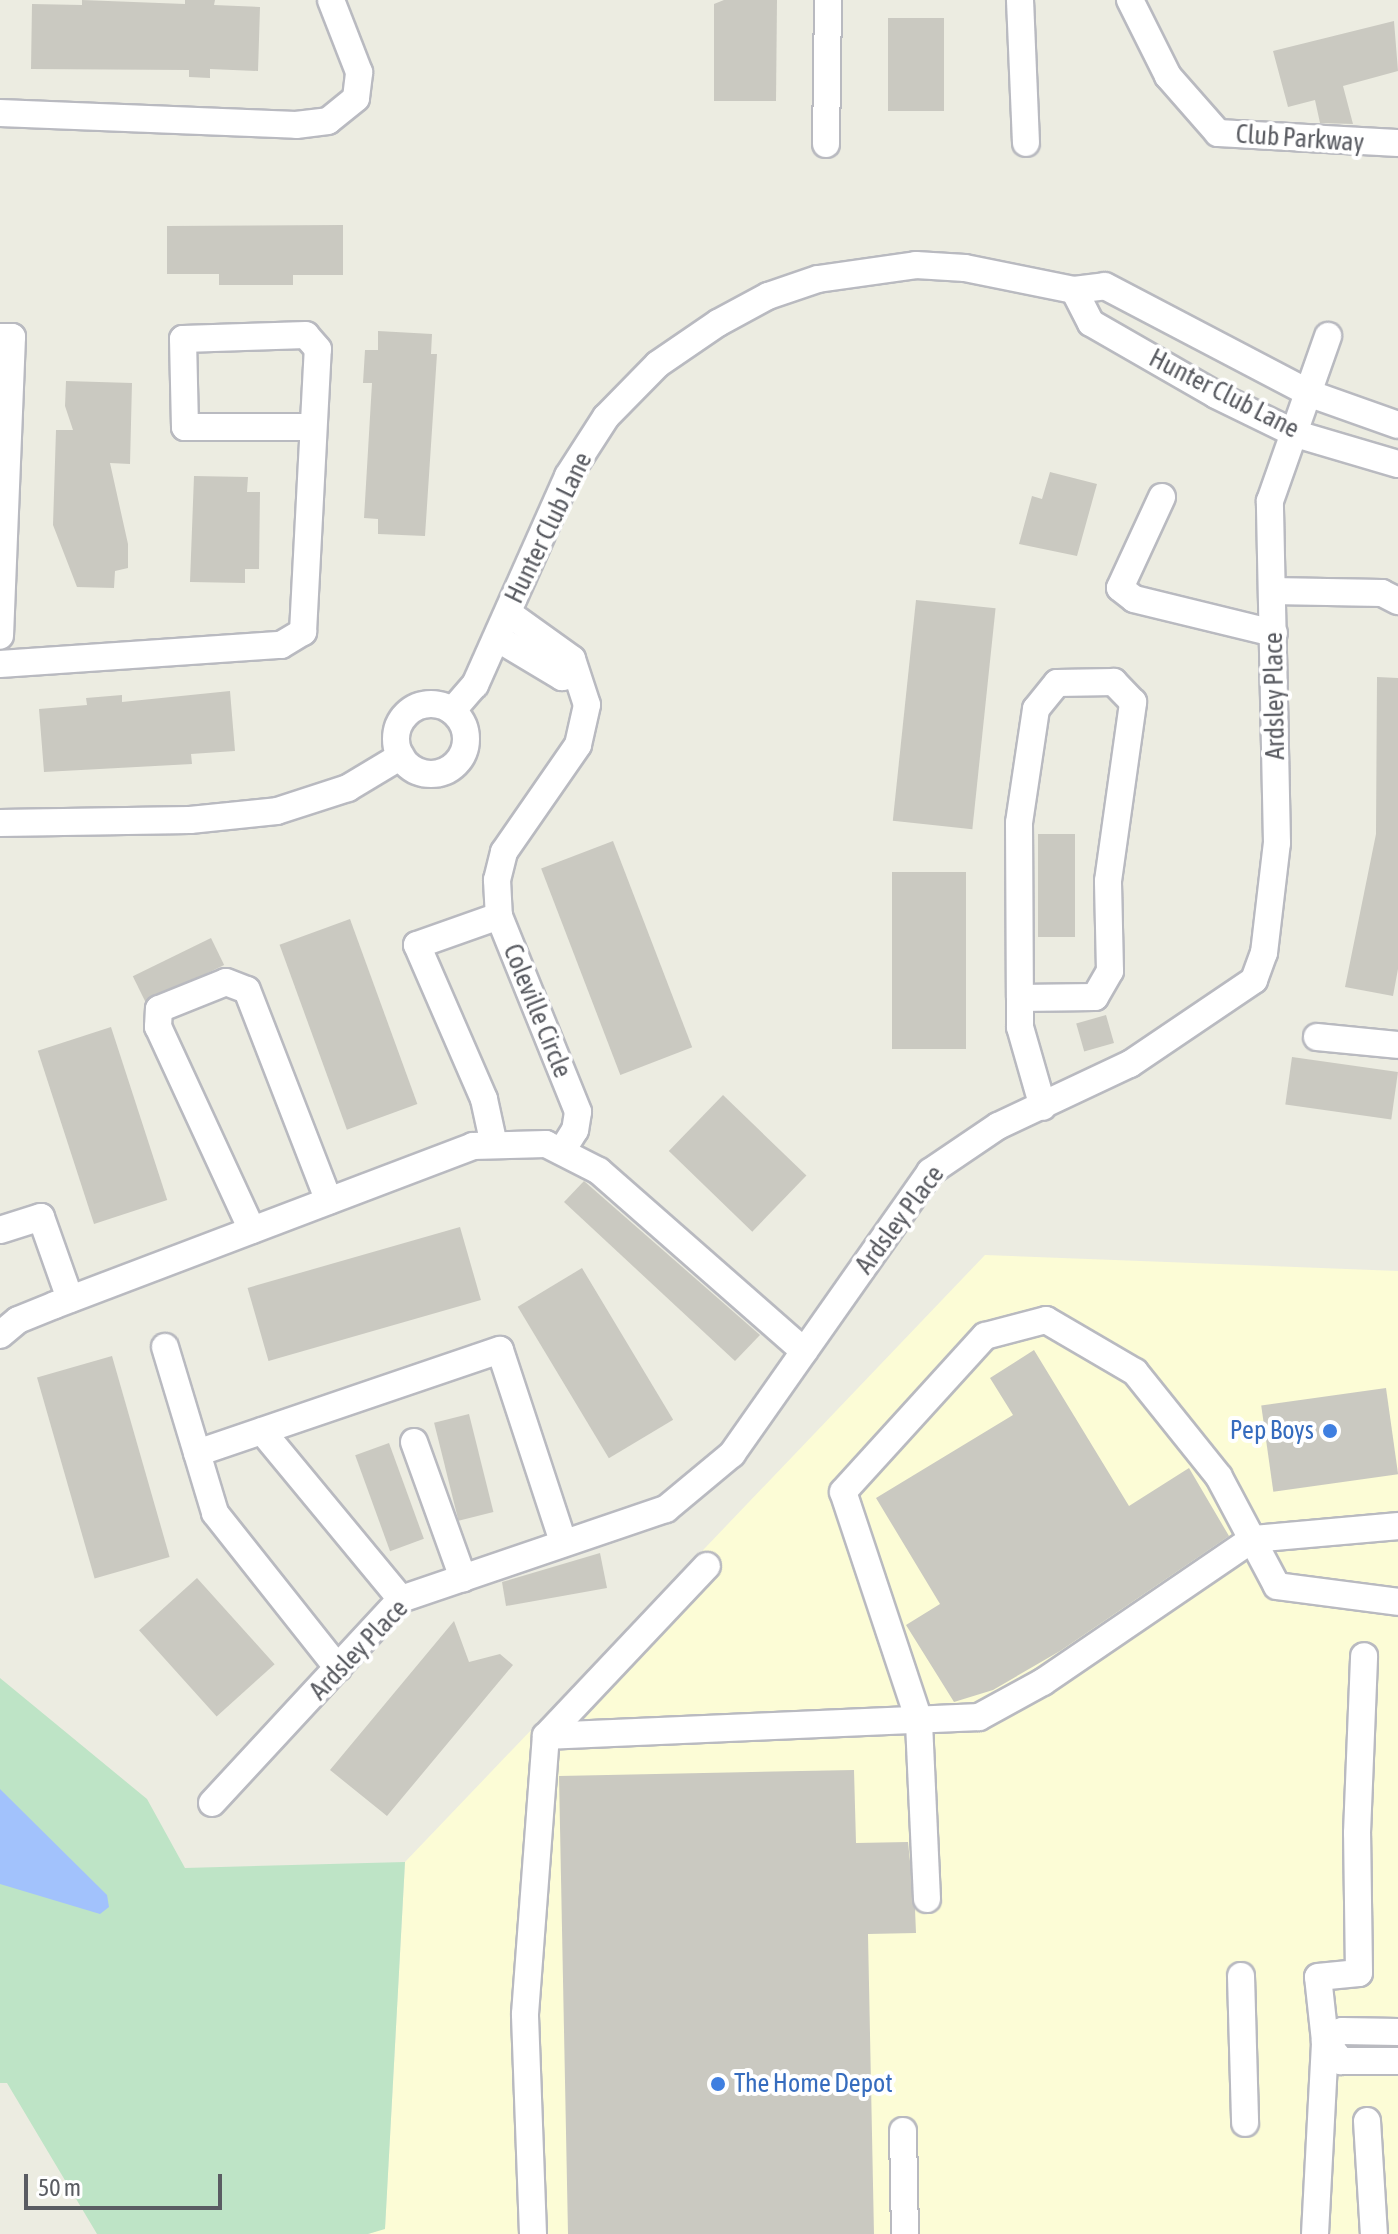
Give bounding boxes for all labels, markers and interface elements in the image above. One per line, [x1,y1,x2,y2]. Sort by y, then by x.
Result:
street label: Club Parkway [1235,119,1365,159]
street label: Hunter Club Lane [1144,343,1304,445]
street label: Hunter Club Lane [499,447,599,609]
street label: Ardsley Place [1258,632,1292,760]
street label: Coleville Circle [496,940,578,1082]
street label: Ardsley Place [849,1160,951,1280]
place label: Pep Boys [1230,1415,1314,1447]
marker: Pep Boys [1321,1422,1339,1440]
street label: Ardsley Place [303,1593,415,1707]
place label: The Home Depot [734,2068,893,2100]
marker: The Home Depot [709,2075,727,2093]
scale bar [28,2158,226,2208]
text: 50 m [38,2174,81,2201]

